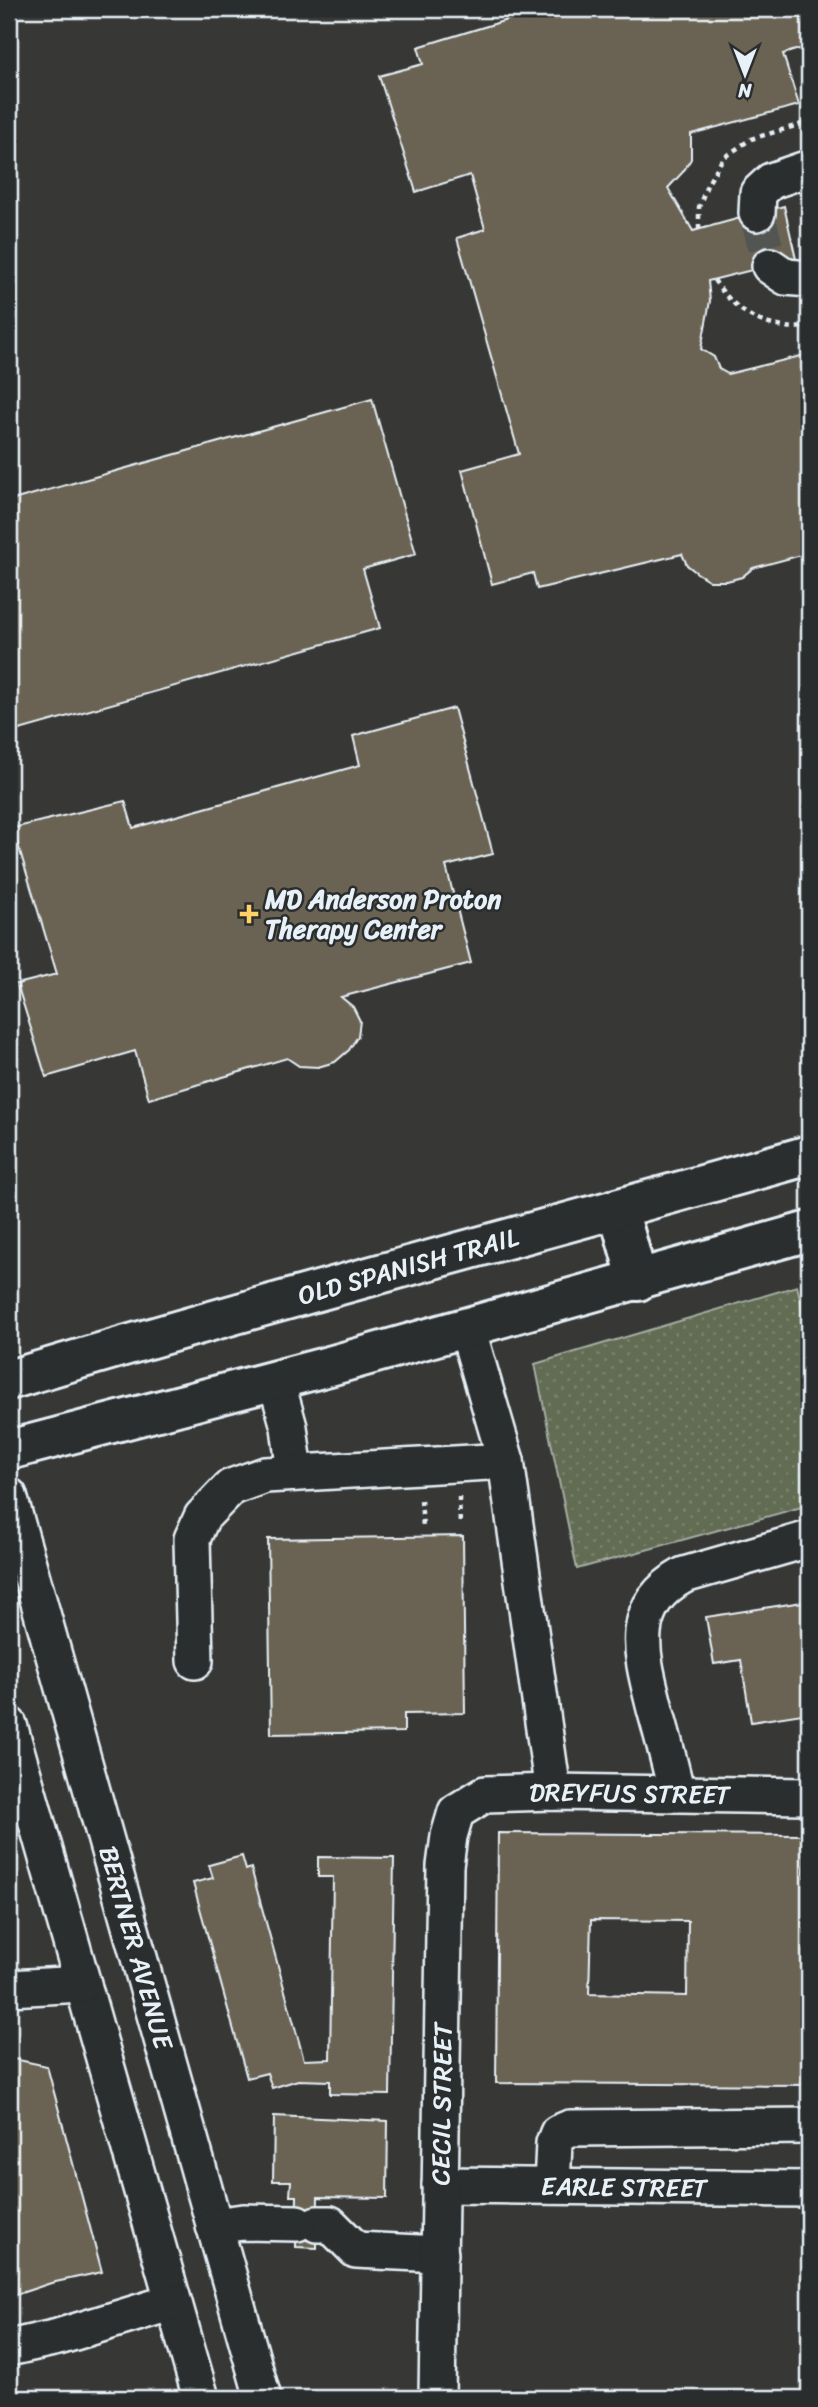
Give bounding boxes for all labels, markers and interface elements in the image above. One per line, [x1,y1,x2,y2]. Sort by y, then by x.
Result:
north arrow [710,38,780,108]
text: N [738,74,753,107]
place label: MD Anderson Proton Therapy Center [264,876,501,952]
marker: MD Anderson Proton Therapy Center [239,904,259,924]
street label: OLD SPANISH TRAIL [292,1214,524,1319]
street label: DREYFUS STREET [529,1769,732,1818]
street label: BERTNER AVENUE [86,1840,187,2056]
street label: CECIL STREET [417,2021,466,2186]
street label: EARLE STREET [541,2163,709,2211]

